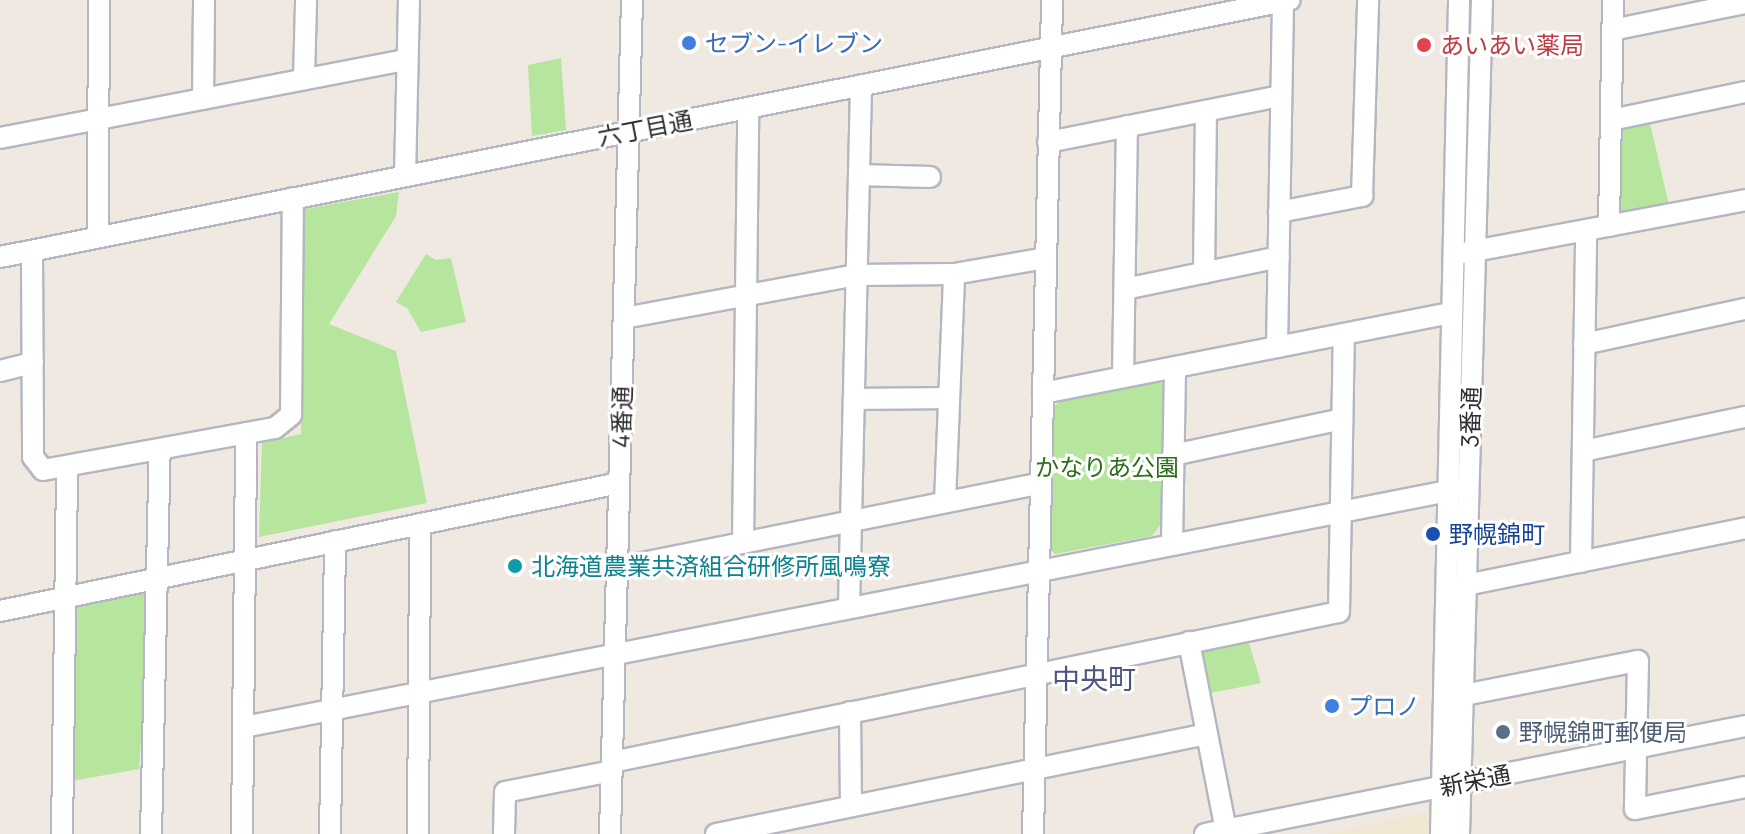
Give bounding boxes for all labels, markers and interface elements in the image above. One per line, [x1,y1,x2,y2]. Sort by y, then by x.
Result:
place label: セブン-イレブン [705,29,883,57]
place label: あいあい薬局 [1440,31,1584,59]
marker: セブン-イレブン [680,34,698,52]
marker: あいあい薬局 [1415,36,1433,54]
street label: 六丁目通 [595,105,695,151]
street label: 4番通 [606,385,636,449]
street label: 3番通 [1455,386,1485,448]
park label: かなりあ公園 [1035,453,1179,481]
place label: 野幌錦町 [1449,520,1545,548]
marker: 野幌錦町 [1424,525,1442,543]
place label: 北海道農業共済組合研修所風鳴寮 [531,552,891,580]
marker: 北海道農業共済組合研修所風鳴寮 [506,557,524,575]
district label: 中央町 [1052,661,1136,695]
place label: プロノ [1348,692,1420,720]
marker: プロノ [1323,697,1341,715]
place label: 野幌錦町郵便局 [1519,718,1687,746]
marker: 野幌錦町郵便局 [1494,723,1512,741]
street label: 新栄通 [1437,759,1513,801]

